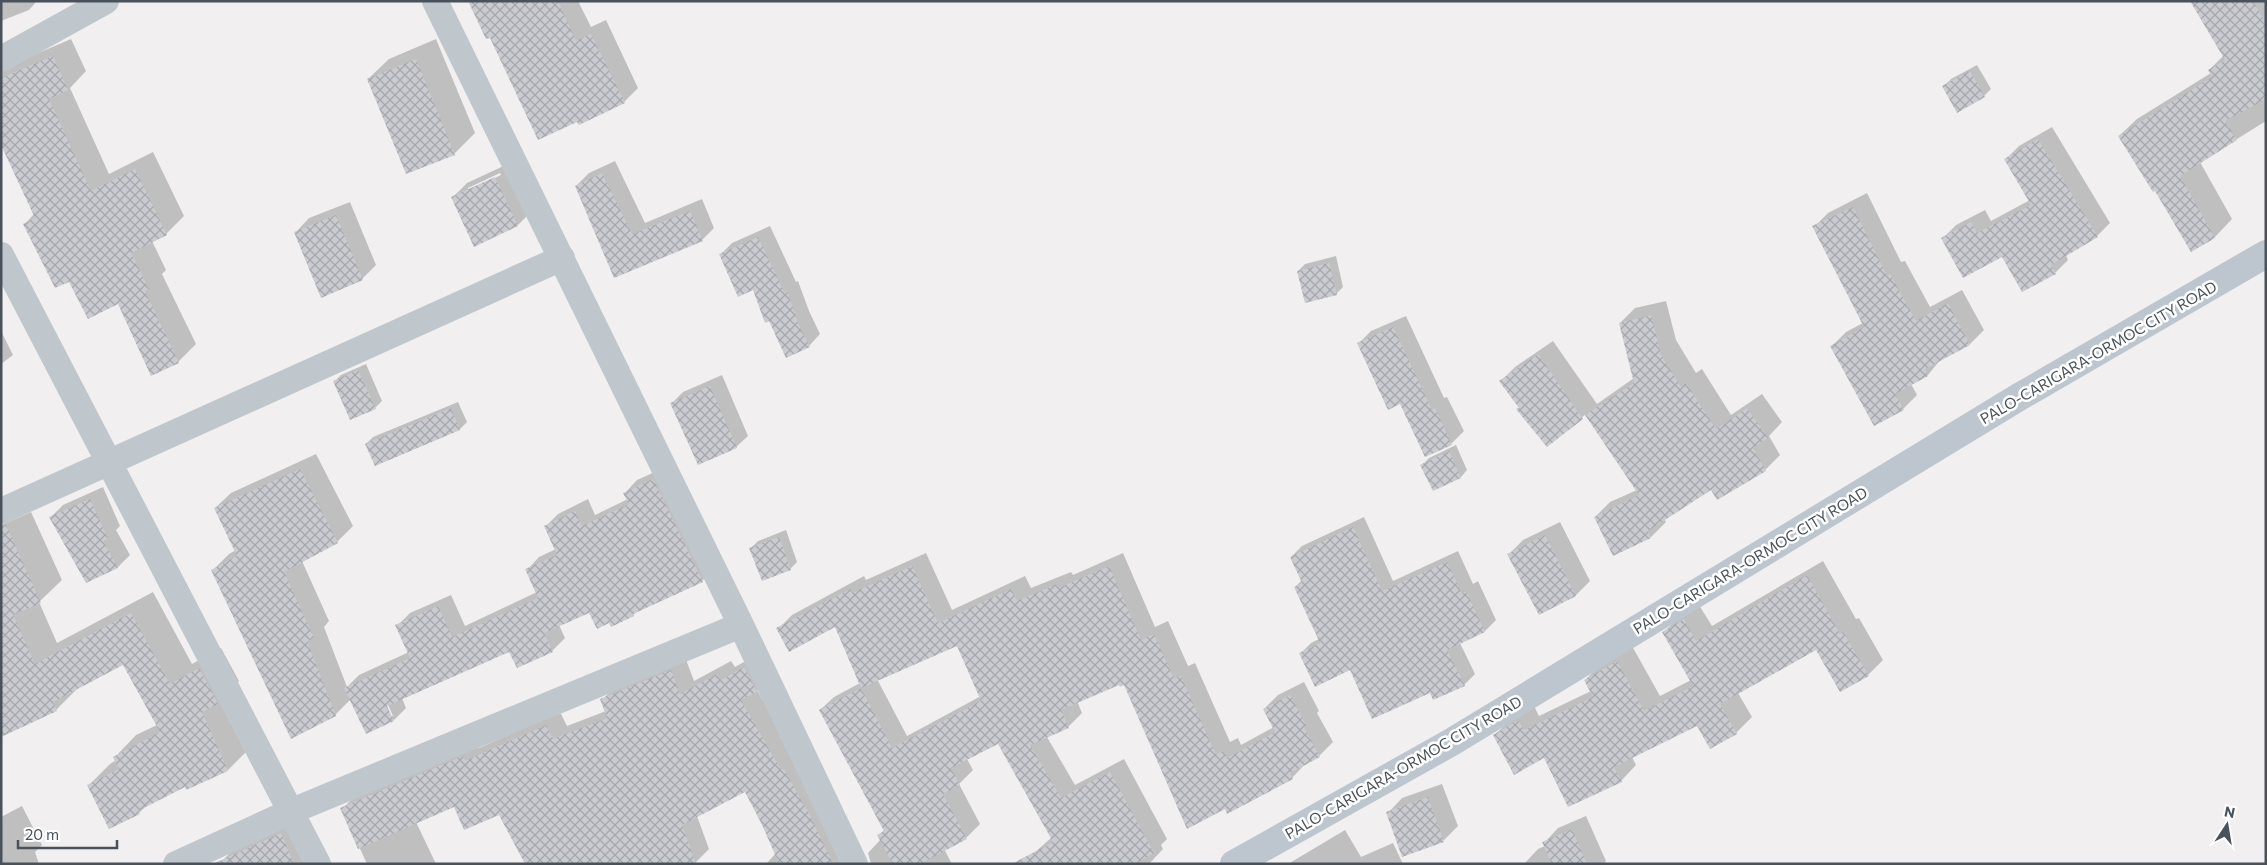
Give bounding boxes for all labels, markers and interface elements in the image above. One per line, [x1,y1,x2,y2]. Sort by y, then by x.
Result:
street label: PALO-CARIGARA-ORMOC CITY ROAD [1977,277,2219,427]
street label: PALO-CARIGARA-ORMOC CITY ROAD [1630,483,1870,637]
street label: PALO-CARIGARA-ORMOC CITY ROAD [1282,692,1524,842]
north arrow [2202,800,2252,850]
text: N [2223,802,2237,821]
scale bar [18,818,116,850]
text: 20 m [25,825,59,843]

